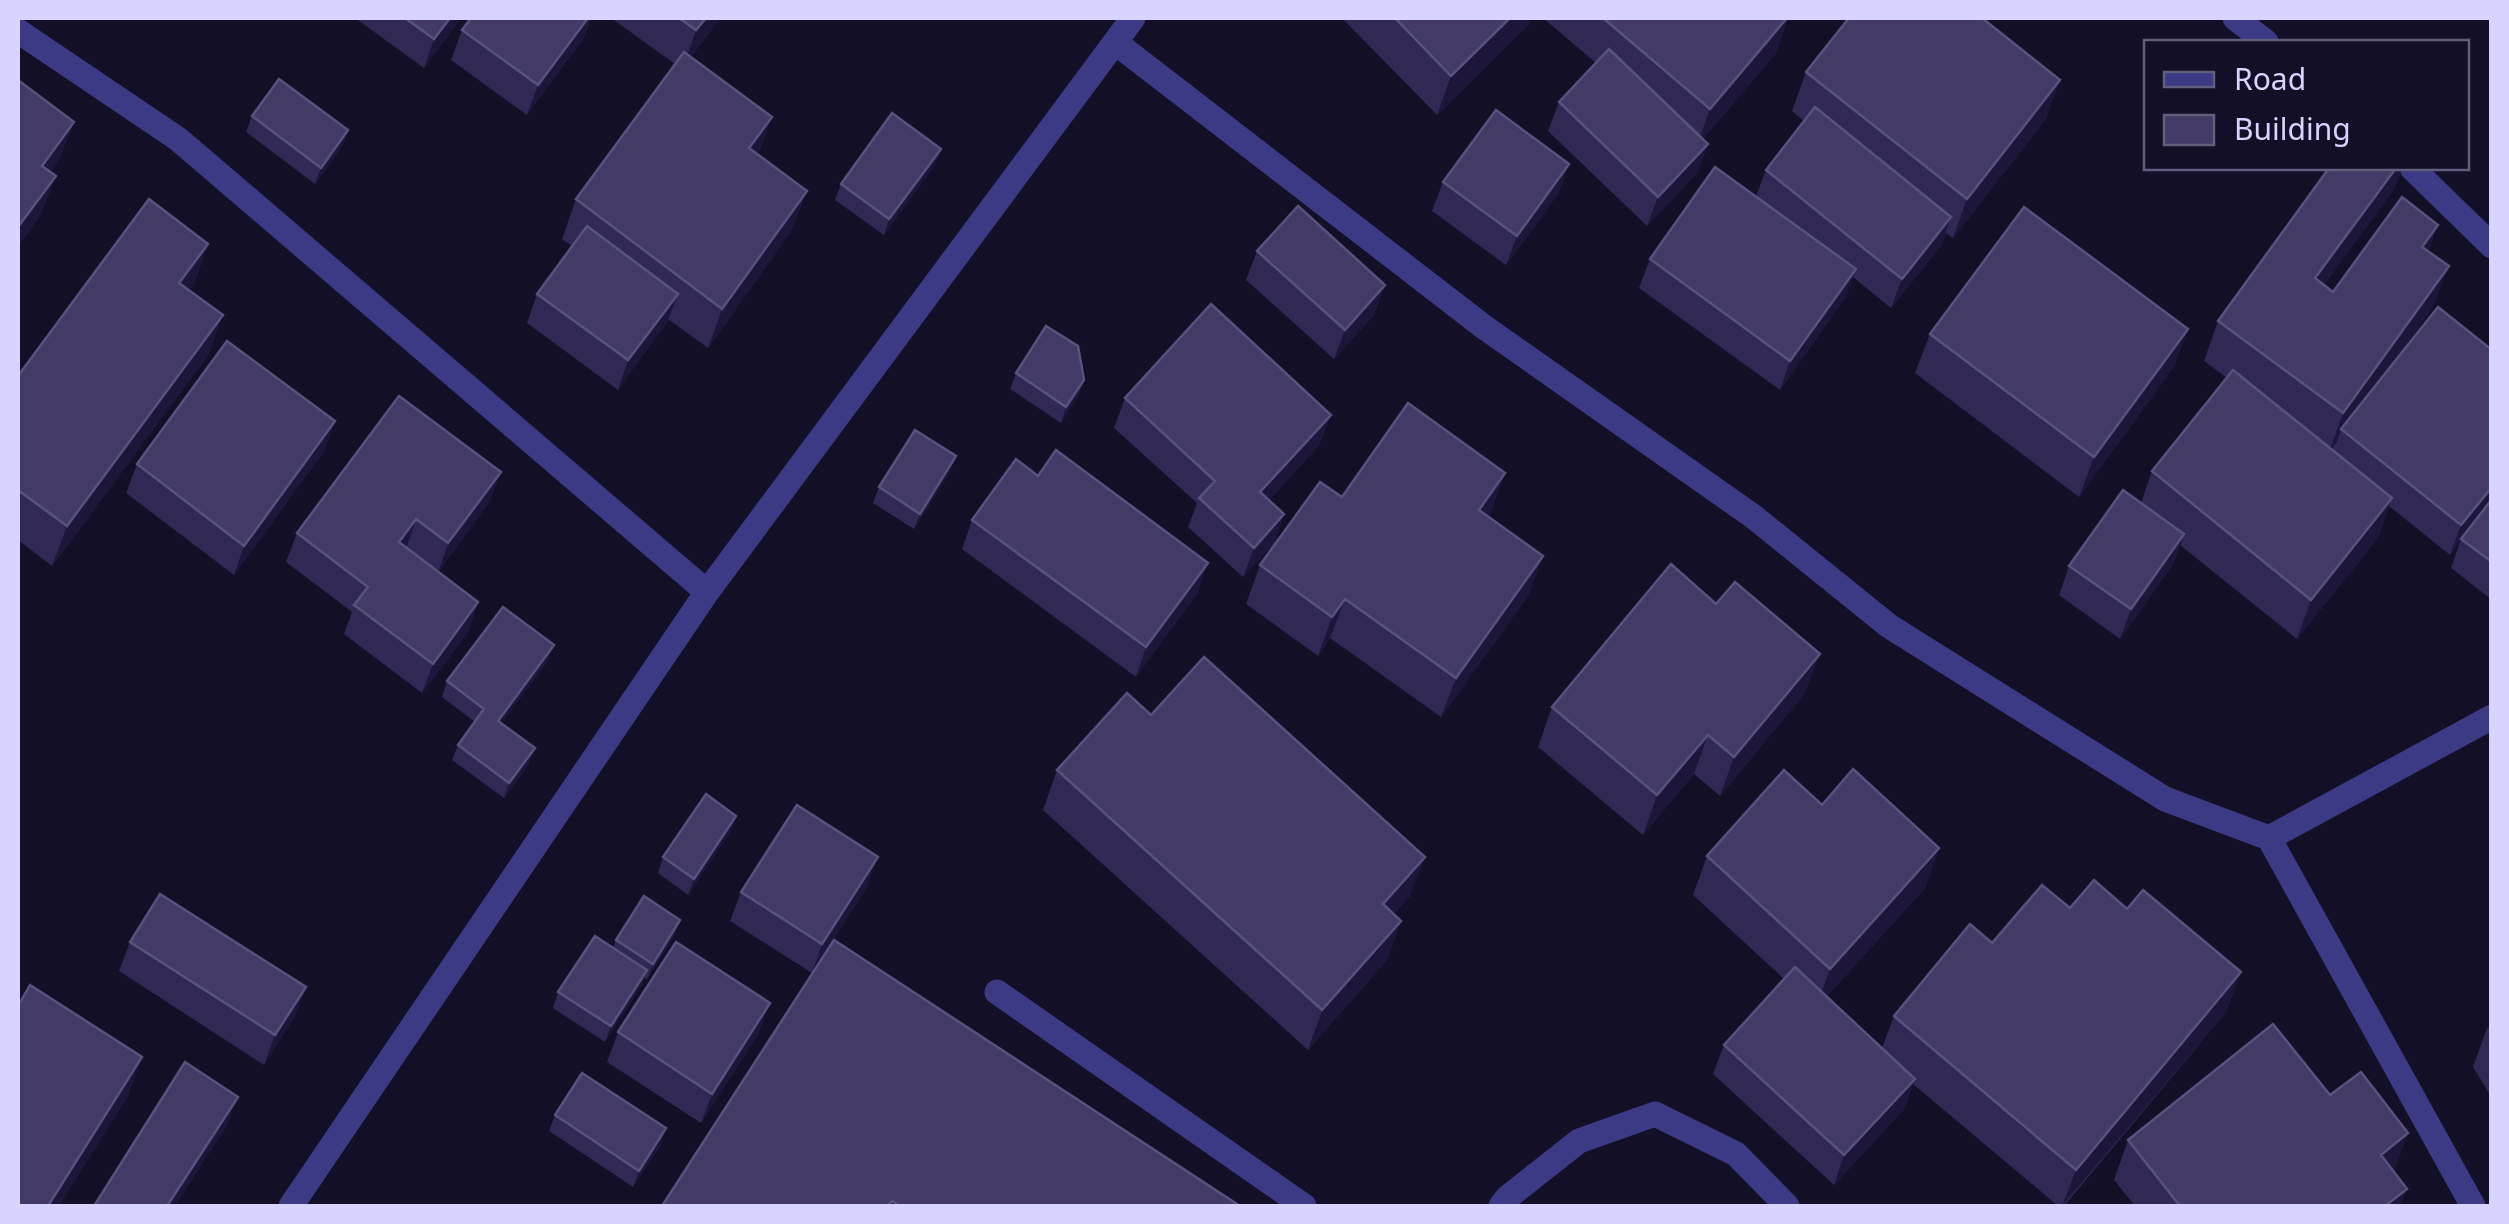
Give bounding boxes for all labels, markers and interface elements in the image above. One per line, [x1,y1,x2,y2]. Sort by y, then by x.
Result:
legend [2144,40,2469,170]
text: Road [2234,58,2306,99]
text: Building [2234,108,2351,149]

